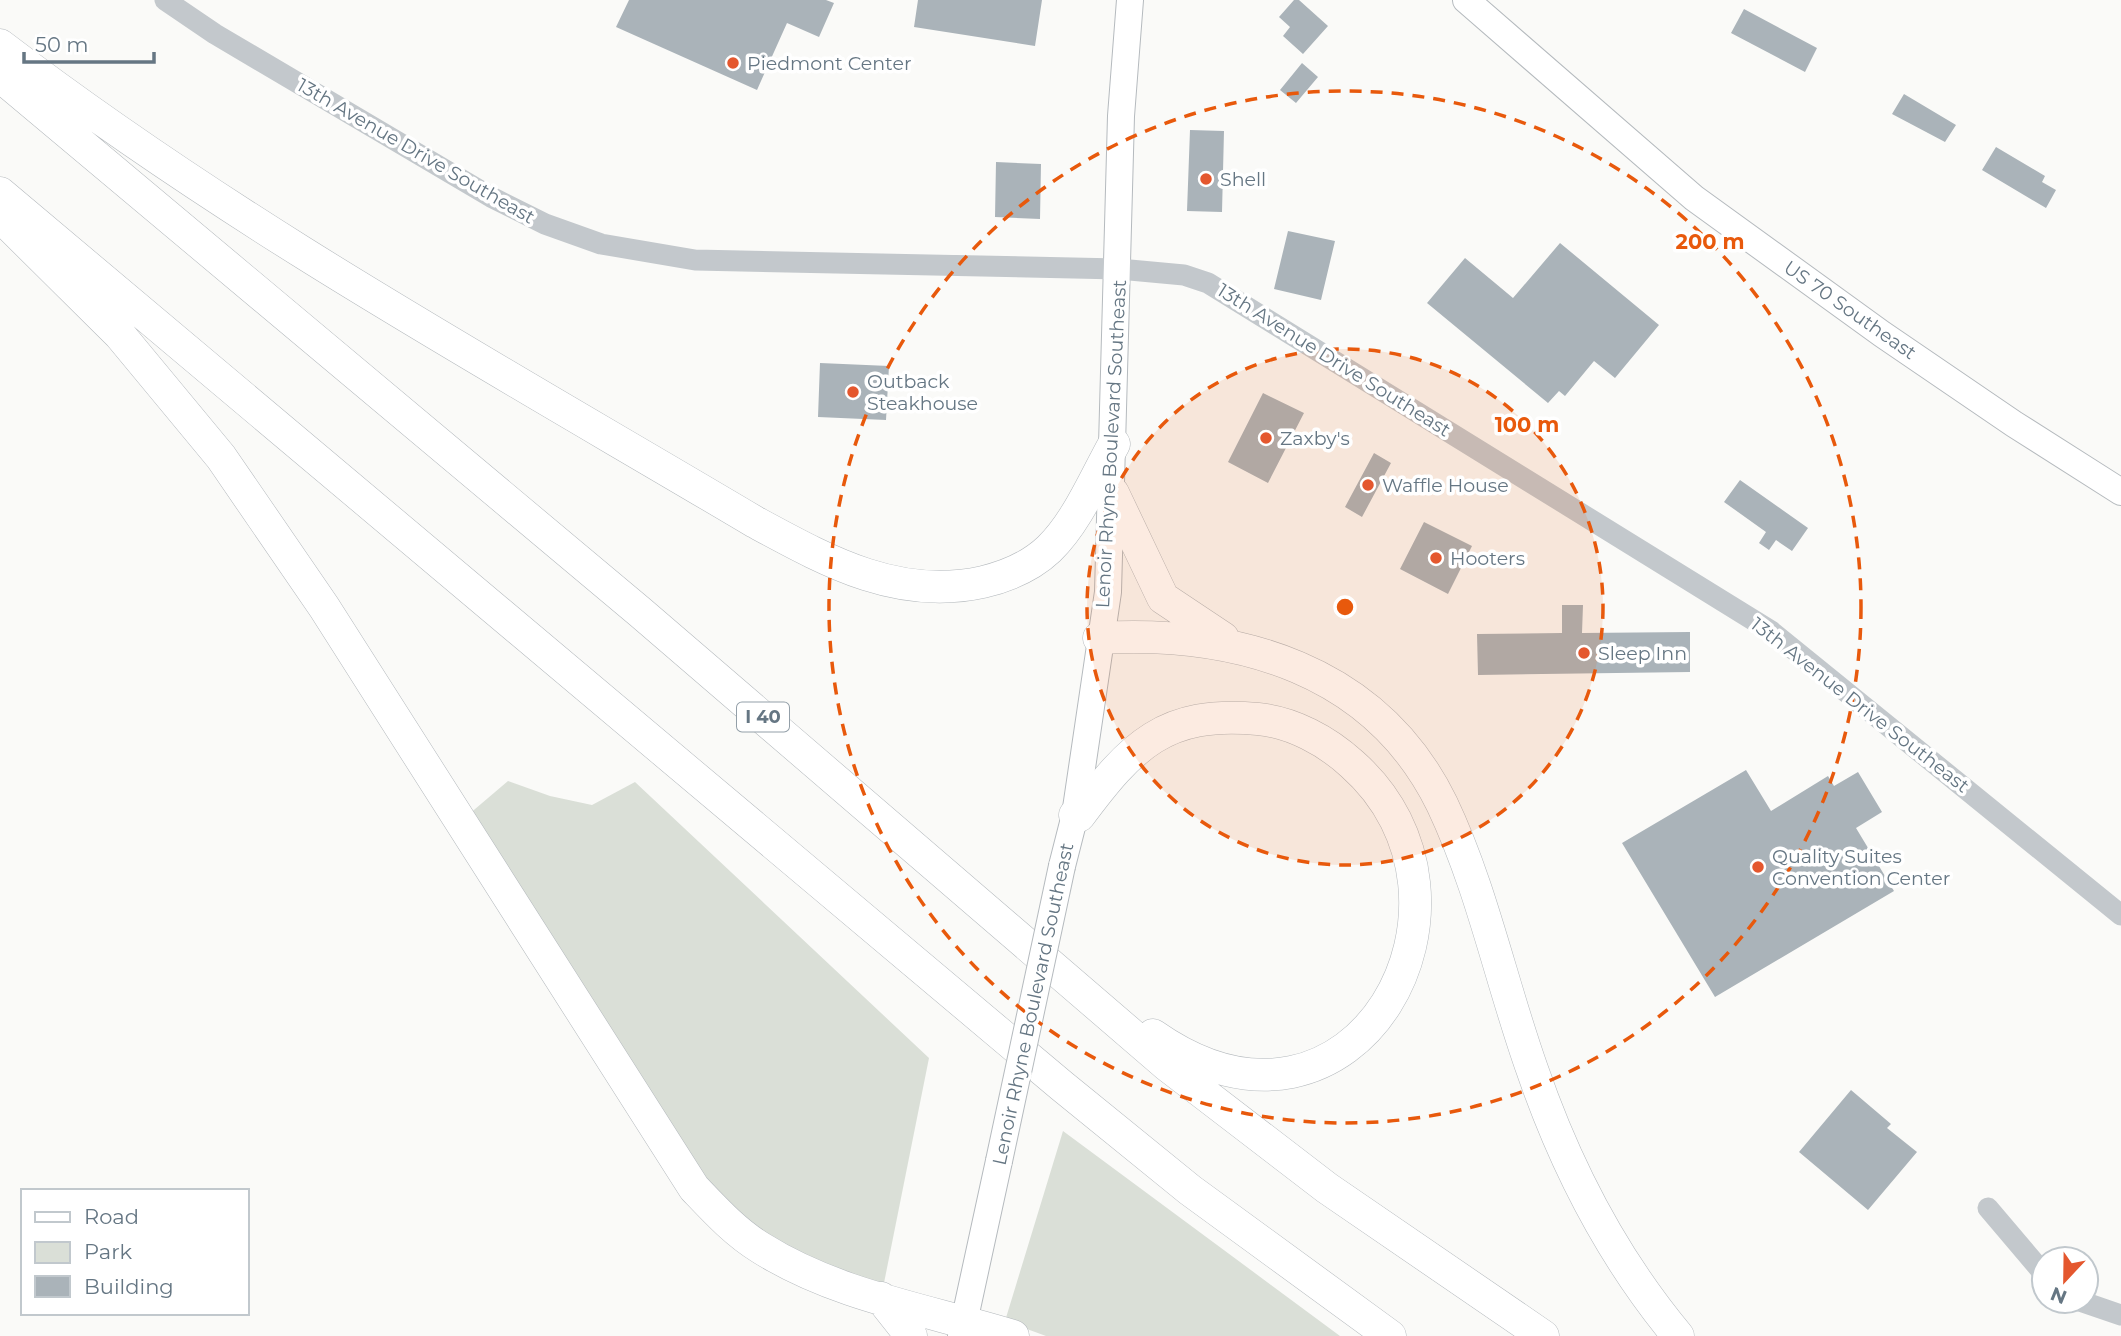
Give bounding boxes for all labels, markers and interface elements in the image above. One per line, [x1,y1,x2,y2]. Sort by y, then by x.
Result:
scale bar [24,21,154,65]
text: 50 m [35,32,89,57]
place label: Piedmont Center [747,52,912,75]
marker: Piedmont Center [725,55,741,71]
street label: 13th Avenue Drive Southeast [293,73,539,229]
place label: Shell [1220,168,1266,191]
marker: Shell [1198,171,1214,187]
text: 200 m [1676,229,1744,254]
street label: US 70 Southeast [1779,256,1921,364]
street label: 13th Avenue Drive Southeast [1213,278,1455,442]
street label: Lenoir Rhyne Boulevard Southeast [1091,279,1131,609]
place label: Outback Steakhouse [867,370,978,415]
marker: Outback Steakhouse [845,384,861,400]
text: 100 m [1495,412,1559,437]
place label: Zaxby's [1280,427,1350,450]
marker: Zaxby's [1258,430,1274,446]
place label: Waffle House [1382,474,1509,497]
marker: Waffle House [1360,477,1376,493]
place label: Hooters [1450,547,1525,570]
marker: Hooters [1428,550,1444,566]
centre of rings [1333,595,1357,619]
street label: 13th Avenue Drive Southeast [1746,613,1974,798]
place label: Sleep Inn [1598,642,1687,665]
marker: Sleep Inn [1576,645,1592,661]
road number: I 40 [737,702,789,732]
street label: Lenoir Rhyne Boulevard Southeast [988,840,1078,1167]
place label: Quality Suites Convention Center [1772,845,1950,890]
marker: Quality Suites Convention Center [1750,859,1766,875]
legend [21,1189,248,1315]
text: Road [84,1204,139,1229]
text: Park [84,1239,132,1264]
north arrow [2030,1245,2100,1315]
text: Building [84,1274,174,1299]
text: N [2047,1282,2070,1309]

